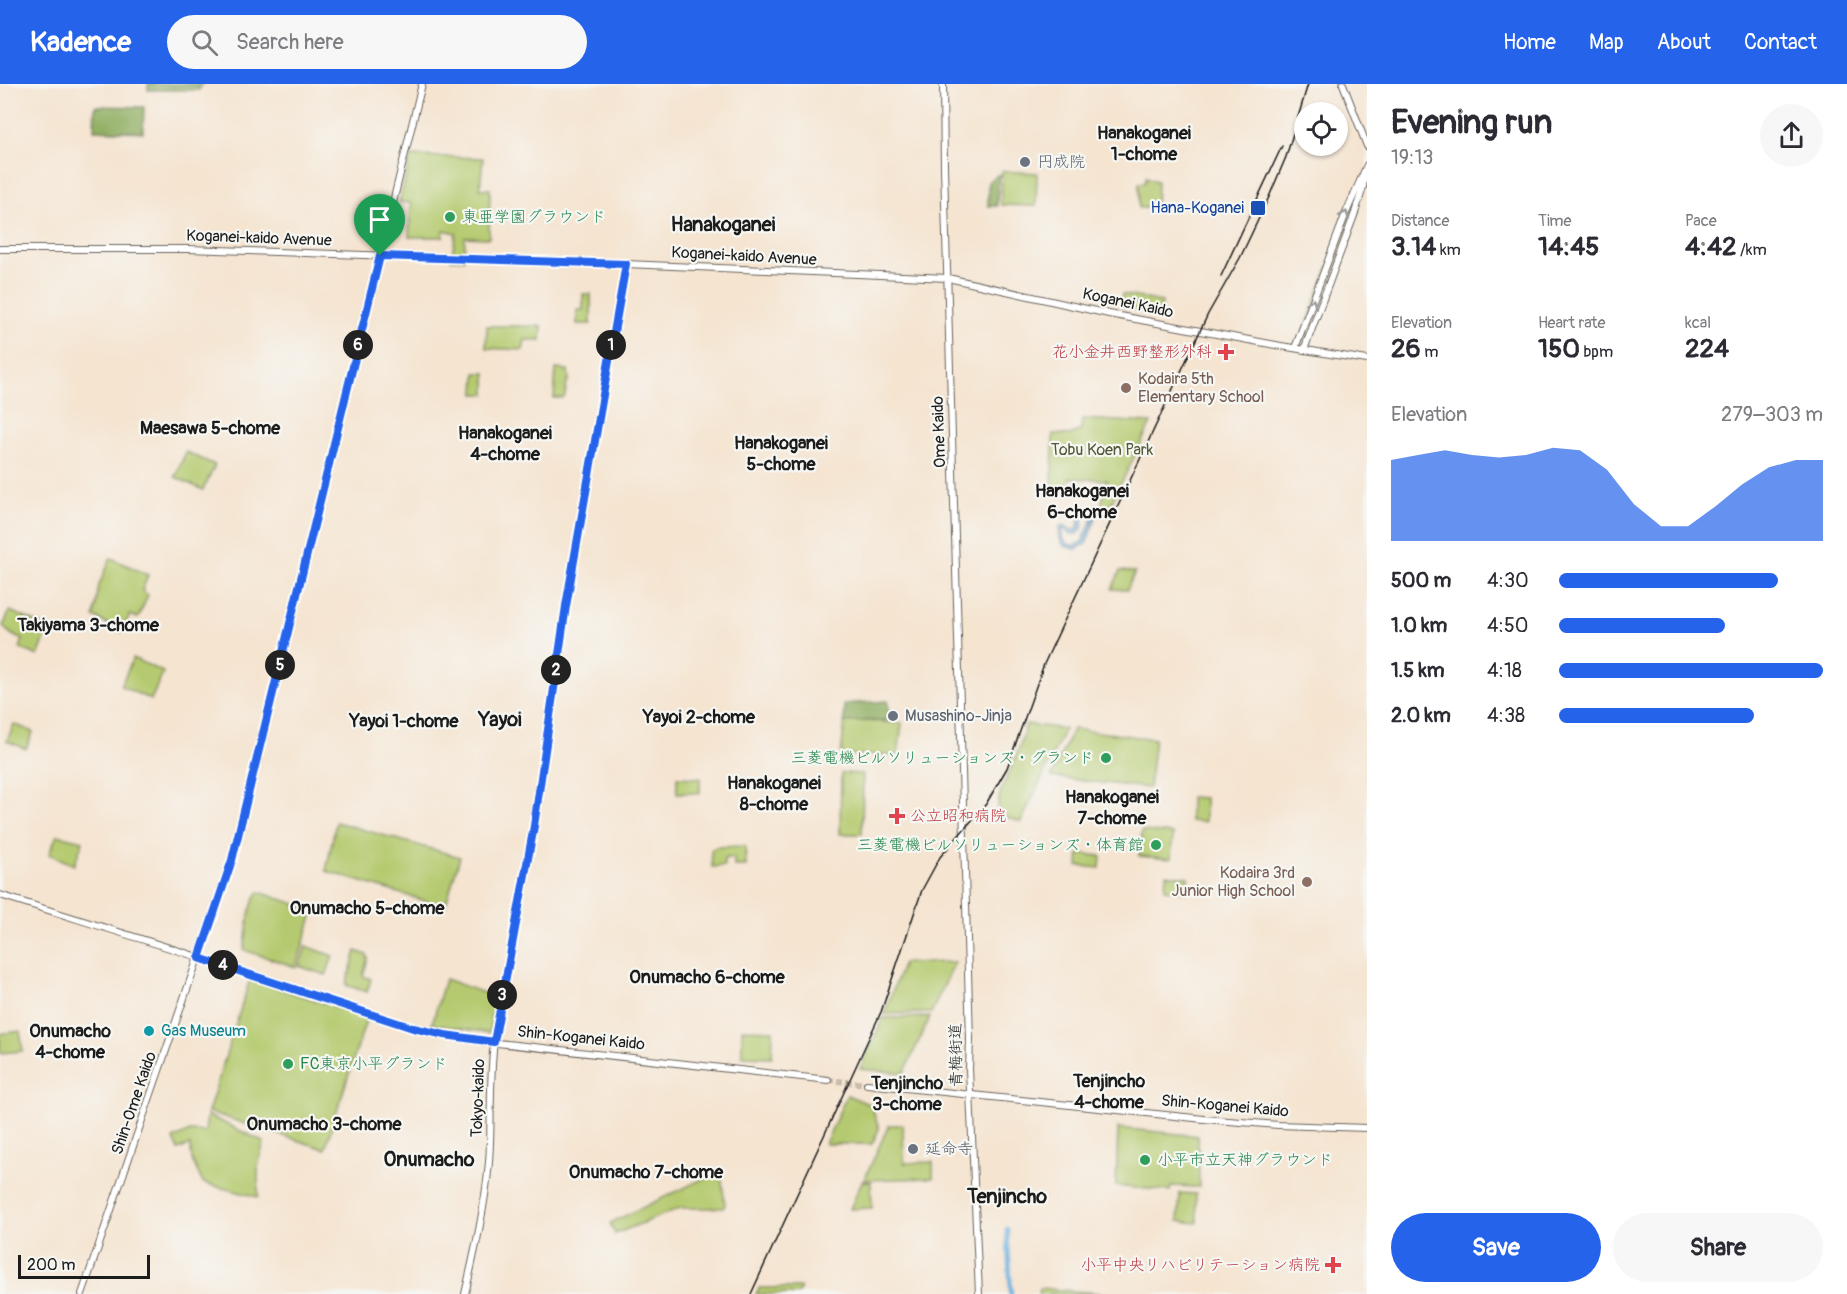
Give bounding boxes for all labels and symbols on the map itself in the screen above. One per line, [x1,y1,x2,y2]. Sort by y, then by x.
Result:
district label: Hanakoganei 1-chome [1097,122,1191,166]
place label: 円成院 [1037,152,1085,172]
marker: 円成院 [1018,155,1032,169]
pin [354,194,405,256]
place label: Hana-Koganei [1151,198,1244,218]
marker: Hana-Koganei [1249,199,1267,217]
place label: 東亜学園グラウンド [462,207,606,227]
marker: 東亜学園グラウンド [443,210,457,224]
one-way arrow [1338,210,1350,221]
district label: Hanakoganei [671,212,776,237]
street label: Koganei-kaido Avenue [186,225,332,251]
street label: Koganei-kaido Avenue [671,242,817,270]
street label: Koganei Kaido [1081,284,1176,322]
one-way arrow [1305,298,1317,309]
pin: 6 [343,330,373,360]
pin: 1 [596,330,626,360]
place label: 花小金井西野整形外科 [1052,342,1212,362]
marker: 花小金井西野整形外科 [1217,343,1235,361]
place label: Kodaira 5th Elementary School [1138,369,1264,407]
marker: Kodaira 5th Elementary School [1119,381,1133,395]
street label: Ome Kaido [928,395,950,468]
district label: Maesawa 5-chome [140,417,281,440]
district label: Hanakoganei 4-chome [458,422,552,466]
district label: Hanakoganei 5-chome [734,432,828,476]
park label: Tobu Koen Park [1051,440,1154,460]
district label: Hanakoganei 6-chome [1035,480,1129,524]
district label: Takiyama 3-chome [16,614,160,637]
pin: 5 [265,650,295,680]
pin: 2 [541,655,571,685]
district label: Yayoi 2-chome [642,706,756,729]
place label: Musashino-Jinja [905,706,1012,726]
district label: Yayoi [478,707,522,732]
marker: Musashino-Jinja [886,709,900,723]
district label: Yayoi 1-chome [349,710,460,733]
place label: 三菱電機ビルソリューションズ・グランド [791,748,1094,768]
marker: 三菱電機ビルソリューションズ・グランド [1099,751,1113,765]
district label: Hanakoganei 8-chome [727,772,821,816]
district label: Hanakoganei 7-chome [1065,786,1159,830]
place label: 公立昭和病院 [910,806,1006,826]
marker: 公立昭和病院 [888,807,906,825]
place label: 三菱電機ビルソリューションズ・体育館 [857,835,1144,855]
marker: 三菱電機ビルソリューションズ・体育館 [1149,838,1163,852]
place label: Kodaira 3rd Junior High School [1171,863,1295,901]
marker: Kodaira 3rd Junior High School [1300,875,1314,889]
district label: Onumacho 5-chome [290,897,445,920]
pin: 4 [208,950,238,980]
district label: Onumacho 6-chome [629,966,786,989]
pin: 3 [487,980,517,1010]
district label: Onumacho 4-chome [29,1020,111,1064]
place label: Gas Museum [161,1021,246,1041]
street label: Shin-Koganei Kaido [516,1021,646,1055]
street label: 青梅街道 [945,1023,967,1087]
marker: Gas Museum [142,1024,156,1038]
street label: Shin-Ome Kaido [107,1049,161,1157]
place label: FC東京小平グランド [300,1054,448,1074]
marker: FC東京小平グランド [281,1057,295,1071]
street label: Tokyo-kaido [467,1058,489,1138]
district label: Tenjincho 4-chome [1072,1070,1145,1114]
district label: Tenjincho 3-chome [870,1072,943,1116]
street label: Shin-Koganei Kaido [1160,1090,1290,1122]
district label: Onumacho 3-chome [247,1113,403,1136]
place label: 延命寺 [925,1139,973,1159]
marker: 延命寺 [906,1142,920,1156]
district label: Onumacho [384,1147,475,1172]
place label: 小平市立天神グラウンド [1157,1150,1333,1170]
marker: 小平市立天神グラウンド [1138,1153,1152,1167]
district label: Onumacho 7-chome [569,1161,724,1184]
district label: Tenjincho [966,1184,1047,1209]
scale bar [18,1252,150,1280]
place label: 小平中央リハビリテーション病院 [1080,1255,1320,1275]
marker: 小平中央リハビリテーション病院 [1324,1256,1342,1274]

